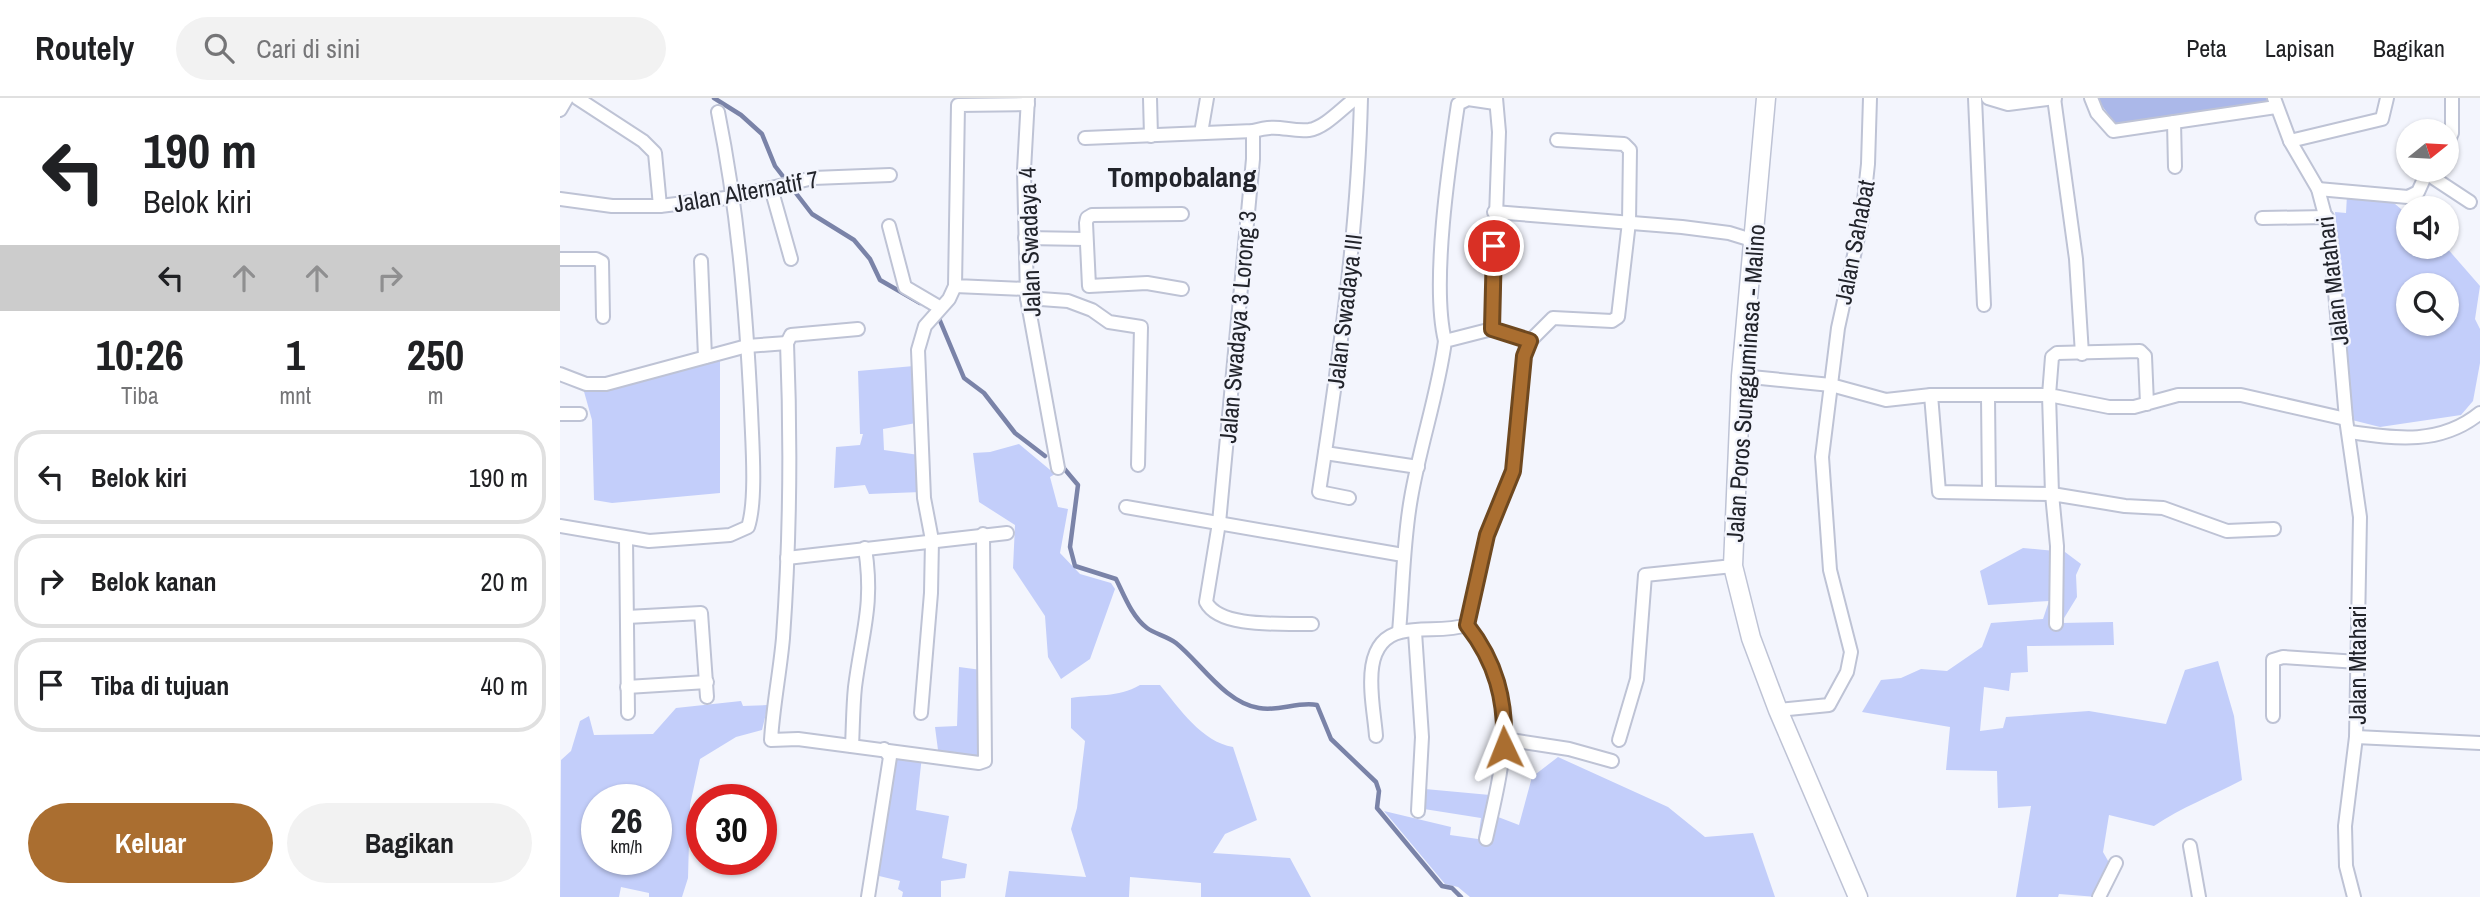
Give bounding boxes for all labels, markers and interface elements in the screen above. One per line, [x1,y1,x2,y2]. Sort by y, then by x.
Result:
search box [176,17,666,80]
text: Routely [35,26,134,70]
icon: search [200,29,238,67]
text: Cari di sini [256,31,361,66]
text: Peta [2186,32,2227,64]
text: Lapisan [2265,32,2335,64]
text: Bagikan [2373,32,2445,64]
text: 190 m [143,117,257,183]
north arrow [2396,119,2459,182]
map controls [2396,119,2459,336]
icon: left [28,126,119,217]
district label: Tompobalang [1108,158,1256,196]
street label: Jalan Alternatif 7 [671,163,821,219]
street label: Jalan Swadaya 4 [1010,166,1048,317]
street label: Jalan Sahabat [1826,177,1882,307]
text: Belok kiri [143,180,252,223]
button: sound [2396,196,2459,259]
street label: Jalan Swadaya 3 Lorong 3 [1211,210,1263,444]
street label: Jalan Matahari [2308,214,2356,348]
pin [1464,216,1524,276]
street label: Jalan Poros Sungguminasa - Malino [1718,223,1772,543]
icon: arrive [1475,227,1513,265]
street label: Jalan Swadaya III [1319,232,1369,390]
icon: left [152,259,190,297]
icon: ahead [225,259,263,297]
icon: ahead [298,259,336,297]
icon: right [371,259,409,297]
button: search [2396,273,2459,336]
text: 10:26 [96,327,184,383]
text: 1 [286,327,305,383]
text: 250 [407,327,464,383]
text: Tiba [121,380,158,411]
text: mnt [280,380,311,411]
text: m [428,380,443,411]
icon: left [32,458,70,496]
text: Belok kiri [91,460,187,495]
text: 190 m [469,460,528,495]
icon: right [32,562,70,600]
text: Belok kanan [91,564,217,599]
text: 20 m [481,564,528,599]
street label: Jalan Mtahari [2341,605,2373,725]
icon: arrive [32,666,70,704]
text: Tiba di tujuan [91,668,229,703]
text: 40 m [481,668,528,703]
position arrow [1467,710,1541,784]
speed limit sign: 30 [686,784,777,875]
text: 26 [611,797,642,844]
button: Keluar [28,803,273,883]
button: Bagikan [287,803,532,883]
text: km/h [611,834,643,859]

